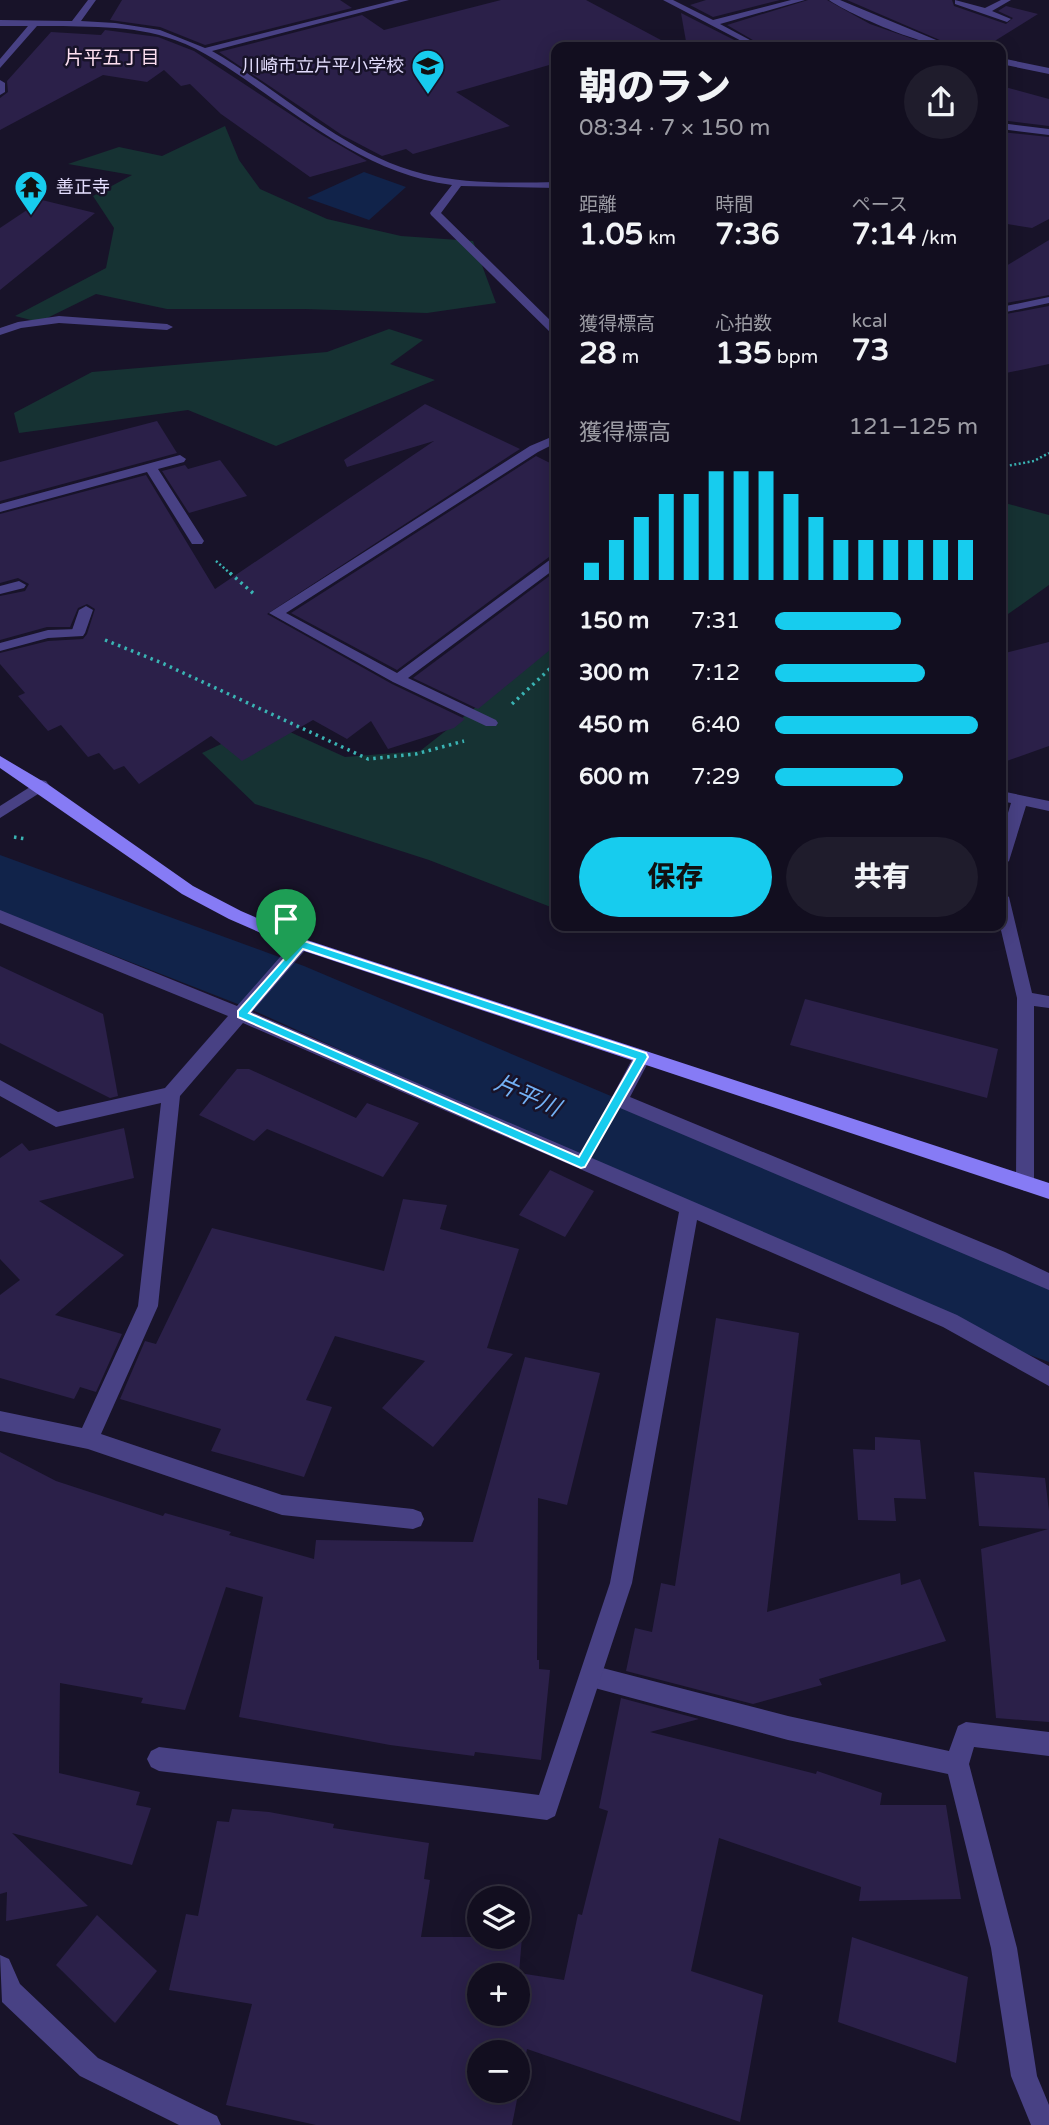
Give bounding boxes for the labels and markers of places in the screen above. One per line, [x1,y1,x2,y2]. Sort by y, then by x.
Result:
school or university icon: 川崎市立片平小学校 [409,47,447,96]
place label: 川崎市立片平小学校 [242,55,404,77]
temple icon: 善正寺 [12,168,50,217]
place label: 善正寺 [56,176,110,198]
pin [256,889,316,961]

